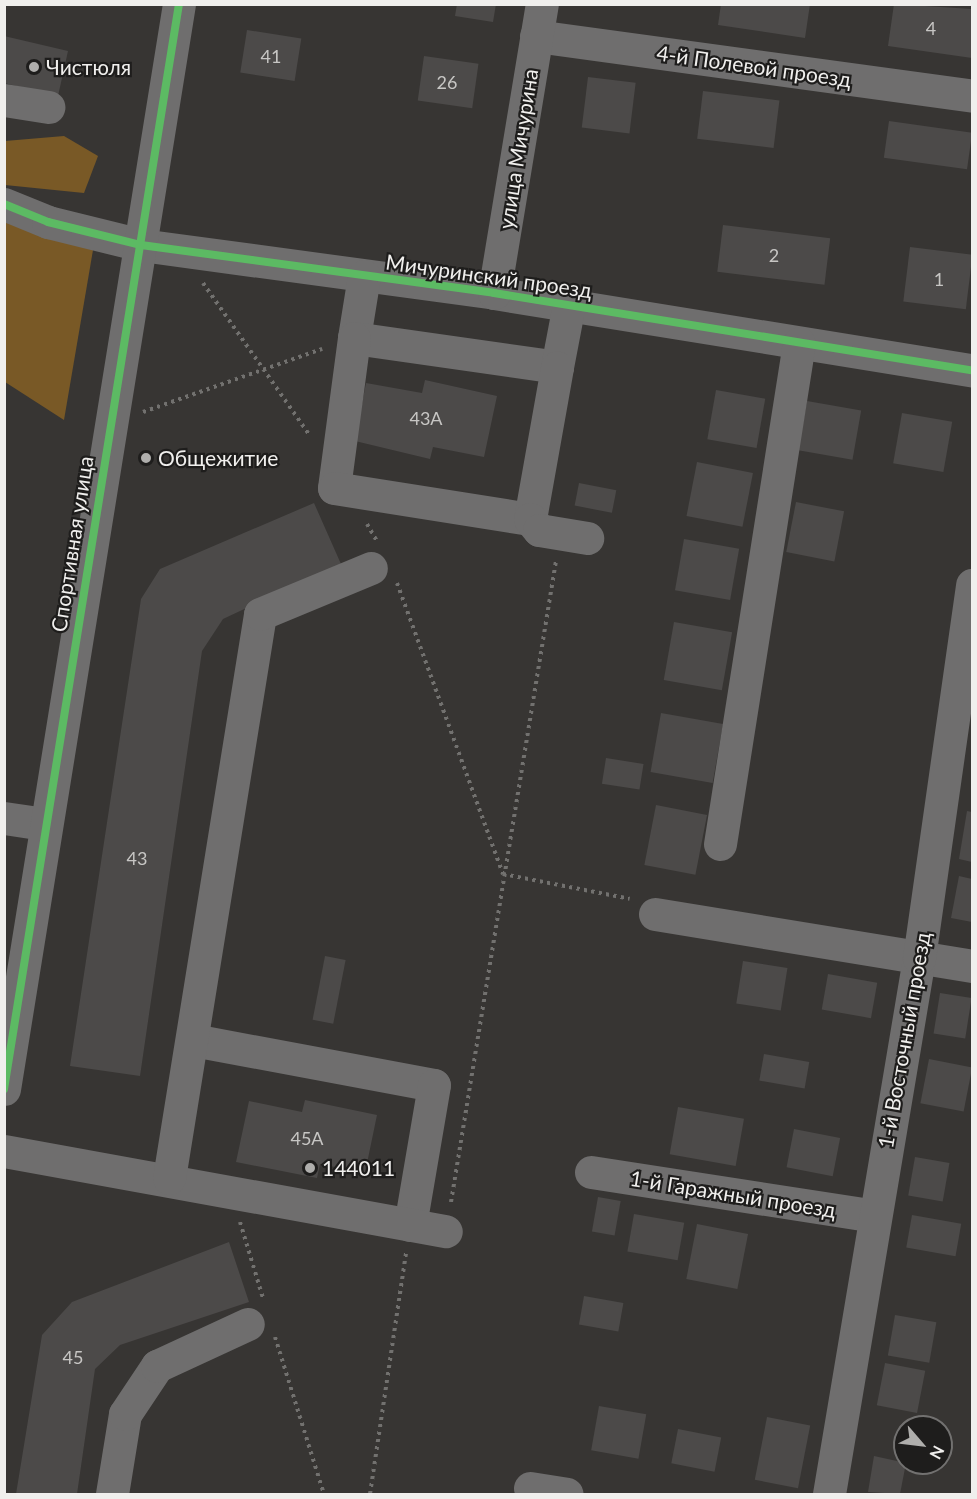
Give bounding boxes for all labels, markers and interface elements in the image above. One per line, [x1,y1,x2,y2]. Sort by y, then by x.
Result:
house number: 4 [926,17,936,39]
street label: 4-й Полевой проезд [655,40,853,92]
house number: 41 [261,45,281,67]
place label: Чистюля [46,54,131,80]
marker: Чистюля [27,60,41,74]
street label: улица Мичурина [493,67,543,231]
house number: 26 [437,71,457,93]
house number: 2 [769,244,779,266]
street label: Мичуринский проезд [384,249,594,303]
house number: 1 [934,268,944,290]
house number: 43А [409,407,443,429]
place label: Общежитие [158,445,278,471]
marker: Общежитие [139,451,153,465]
street label: Спортивная улица [46,454,98,634]
house number: 43 [127,847,147,869]
street label: 1-й Восточный проезд [873,930,935,1150]
house number: 45А [290,1127,324,1149]
place label: 144011 [322,1155,395,1181]
marker: 144011 [303,1161,317,1175]
street label: 1-й Гаражный проезд [628,1165,838,1223]
house number: 45 [63,1346,83,1368]
north arrow [893,1415,953,1475]
text: N [926,1443,949,1463]

